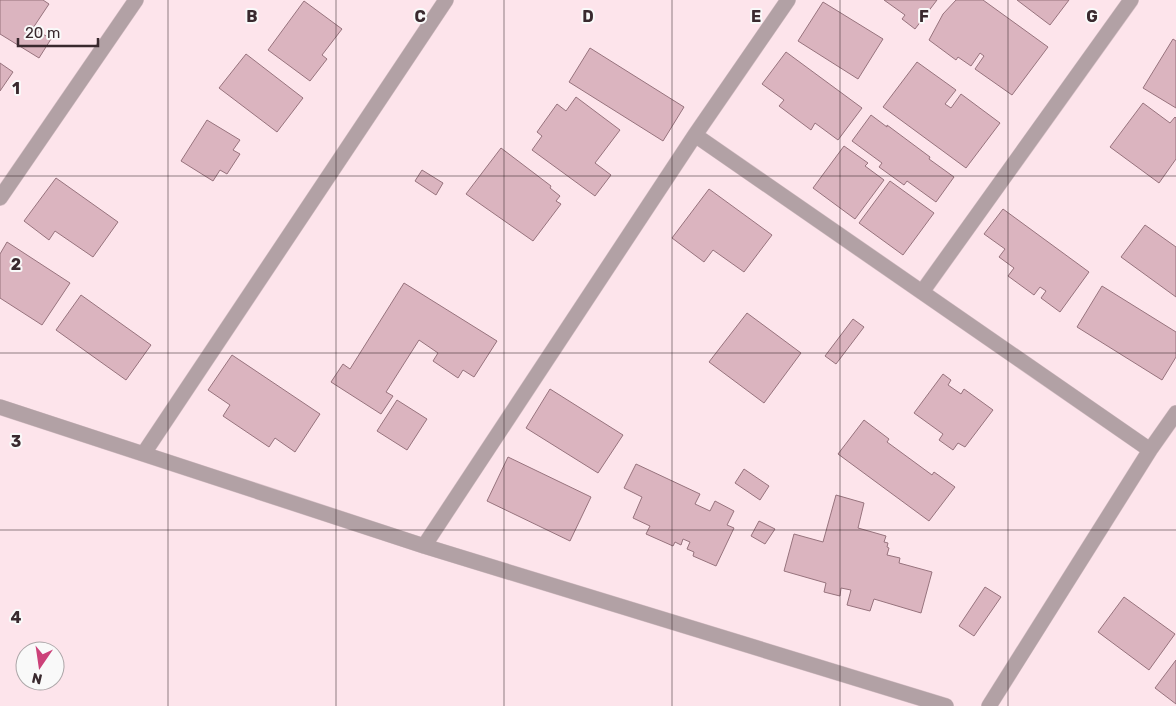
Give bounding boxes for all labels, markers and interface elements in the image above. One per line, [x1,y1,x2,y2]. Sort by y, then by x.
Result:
text: B [246,7,258,26]
text: C [414,7,426,26]
text: D [582,7,594,26]
text: E [751,7,761,26]
text: F [919,7,929,26]
text: G [1086,7,1098,26]
scale bar [18,15,98,47]
text: 20 m [25,24,60,42]
text: 1 [12,79,20,98]
text: 2 [11,255,21,274]
text: 3 [11,432,21,451]
text: 4 [11,608,22,627]
north arrow [15,641,65,691]
text: N [30,669,44,688]

